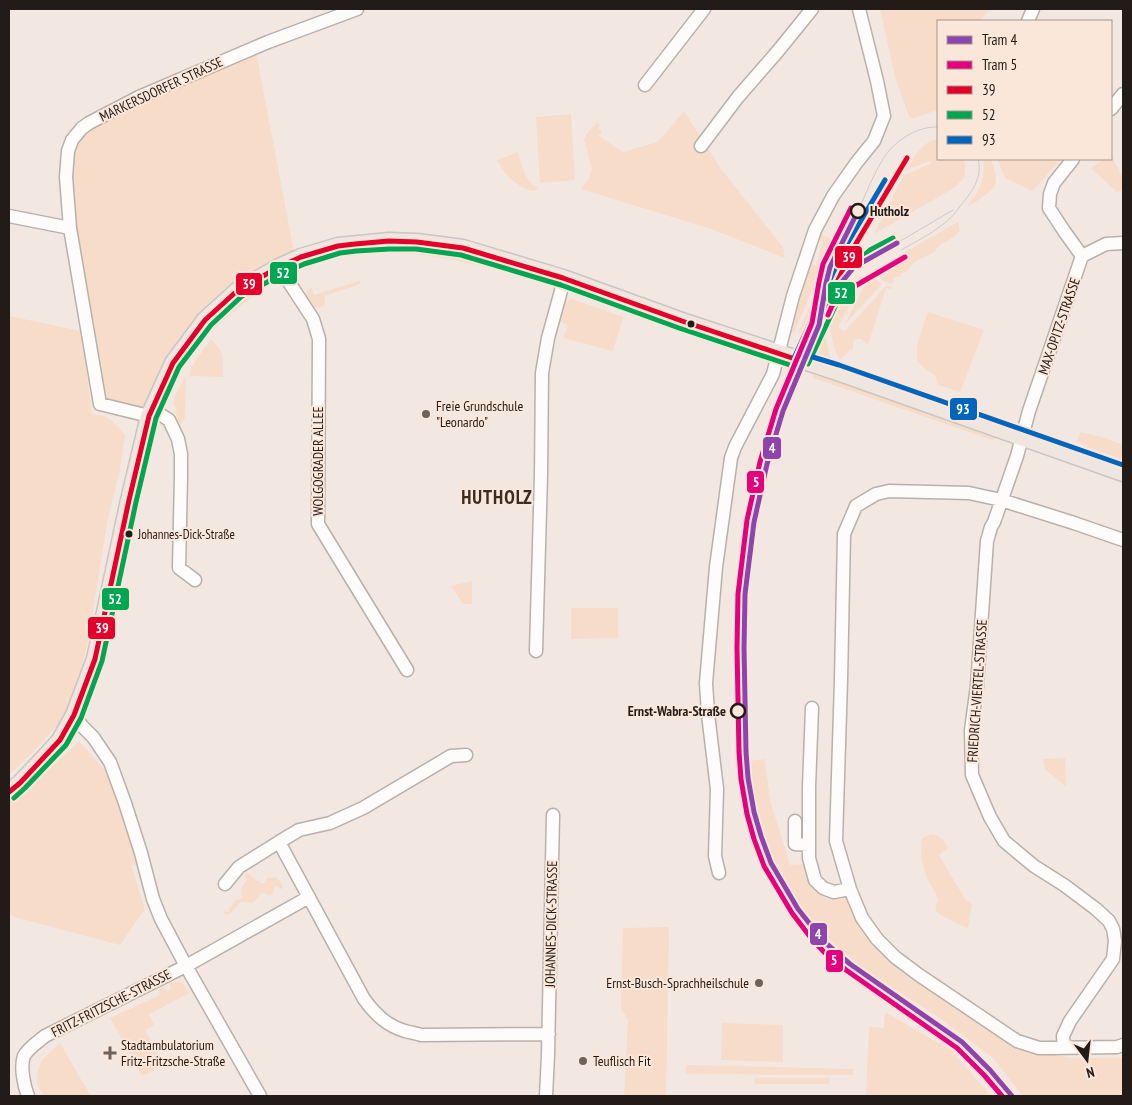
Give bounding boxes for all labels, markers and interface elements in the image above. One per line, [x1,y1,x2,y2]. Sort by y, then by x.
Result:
legend [937,20,1112,160]
text: Tram 4 [982,30,1017,49]
street label: MARKERSDORFER STRASSE [96,52,226,126]
text: Tram 5 [982,55,1017,74]
text: 39 [982,80,996,99]
text: 52 [982,105,996,124]
text: 93 [982,130,996,149]
place label: Hutholz [870,202,909,220]
marker: Hutholz [850,203,866,219]
line badge: 39 [834,245,863,269]
text: 39 [842,248,856,266]
line badge: 52 [269,261,298,285]
text: 52 [276,264,290,282]
line badge: 39 [235,272,263,296]
text: 39 [242,275,256,293]
street label: MAX-OPITZ-STRASSE [1034,275,1084,377]
line badge: 52 [827,281,856,305]
text: 52 [834,284,848,302]
unlabelled marker [686,319,696,329]
place label: Freie Grundschule "Leonardo" [436,397,523,431]
line badge: 93 [949,397,978,421]
text: 93 [956,400,970,418]
street label: WOLGOGRADER ALLEE [309,406,327,516]
marker: Freie Grundschule "Leonardo" [420,408,432,420]
line badge: 4 [762,436,782,460]
text: 4 [769,439,776,457]
line badge: 5 [746,470,765,494]
text: 5 [753,473,759,491]
district label: HUTHOLZ [461,485,533,509]
place label: Johannes-Dick-Straße [137,526,235,543]
marker: Johannes-Dick-Straße [124,529,134,539]
line badge: 52 [101,587,130,611]
text: 52 [108,590,122,608]
line badge: 39 [87,616,116,640]
text: 39 [95,619,109,637]
street label: FRIEDRICH-VIERTEL-STRASSE [963,619,991,763]
place label: Ernst-Wabra-Straße [628,702,726,720]
marker: Ernst-Wabra-Straße [730,703,746,719]
street label: JOHANNES-DICK-STRASSE [541,861,561,988]
line badge: 4 [809,922,828,946]
text: 4 [815,925,822,943]
line badge: 5 [825,949,844,973]
text: 5 [831,951,837,969]
street label: FRITZ-FRITZSCHE-STRASSE [48,965,174,1041]
place label: Ernst-Busch-Sprachheilschule [606,974,749,992]
marker: Ernst-Busch-Sprachheilschule [753,977,765,989]
north arrow [1062,1035,1112,1085]
place label: Stadtambulatorium Fritz-Fritzsche-Straße [121,1036,226,1070]
marker: Stadtambulatorium Fritz-Fritzsche-Straße [103,1046,117,1060]
place label: Teuflisch Fit [593,1052,651,1070]
marker: Teuflisch Fit [577,1055,589,1067]
text: N [1084,1063,1096,1082]

